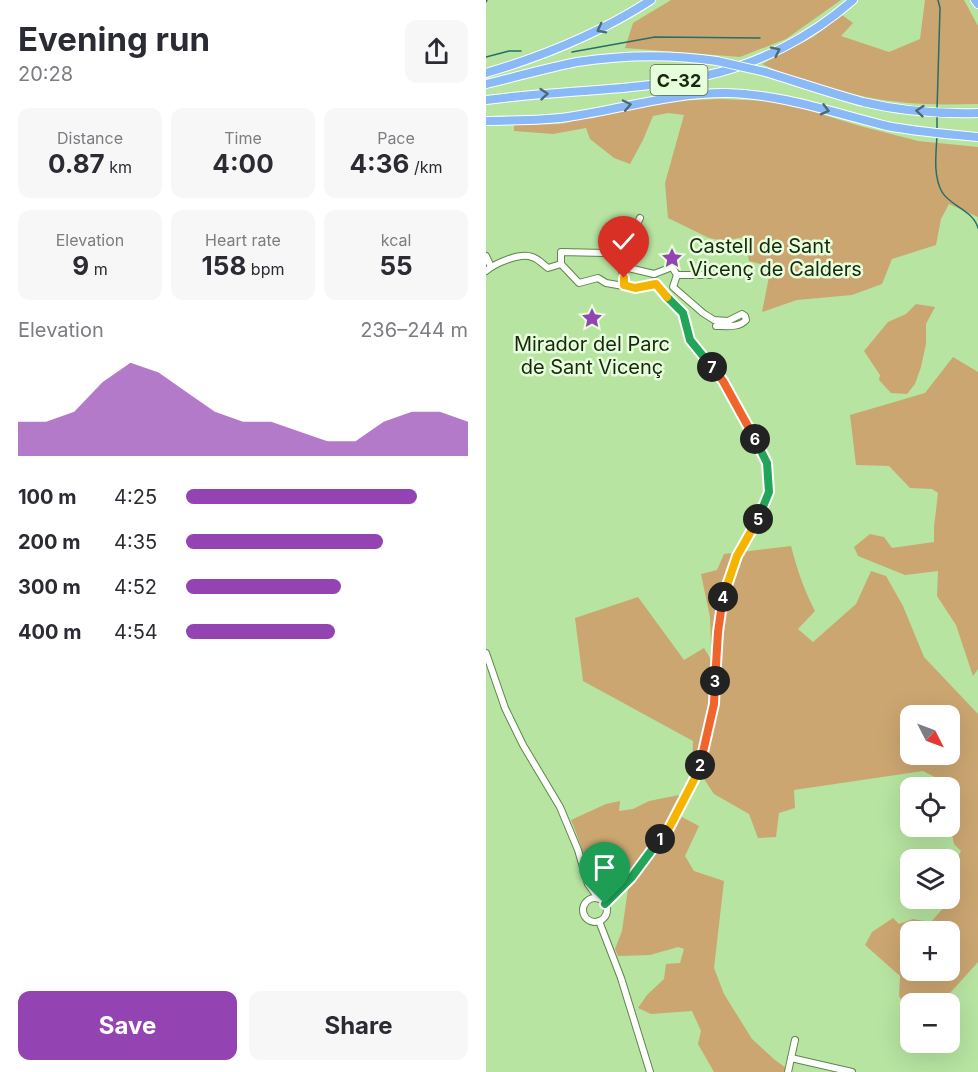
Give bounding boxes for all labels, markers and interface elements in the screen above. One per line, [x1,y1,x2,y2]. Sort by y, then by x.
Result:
text: Evening run [18,19,210,59]
button: share [405,20,468,83]
one-way arrow [596,22,607,33]
one-way arrow [769,46,780,58]
text: 20:28 [18,62,73,86]
road number: C-32 [650,65,708,95]
one-way arrow [540,88,549,101]
one-way arrow [622,99,632,112]
one-way arrow [820,102,830,115]
one-way arrow [915,105,924,118]
text: Distance [57,128,123,148]
text: Time [224,128,262,148]
text: Pace [377,128,415,148]
text: 0.87 [48,148,105,179]
text: 4:00 [212,148,274,179]
text: 4:36 [350,148,409,179]
text: km [105,157,132,177]
text: /km [409,157,443,177]
pin [598,216,649,278]
icon: check [607,225,640,258]
text: Elevation [56,230,124,250]
text: Heart rate [205,230,281,250]
text: kcal [381,230,411,250]
place label: Castell de Sant Vicenç de Calders [689,234,862,281]
place icon: Castell de Sant Vicenç de Calders [660,246,684,270]
text: 9 [72,250,89,281]
text: 158 [202,250,246,281]
text: 55 [379,250,413,281]
text: m [89,259,108,279]
text: bpm [246,259,284,279]
place icon: Mirador del Parc de Sant Vicenç [580,306,604,330]
text: Elevation [18,318,104,342]
text: 236–244 m [360,318,468,342]
place label: Mirador del Parc de Sant Vicenç [514,332,670,379]
pin: 7 [697,352,727,382]
text: 7 [707,357,717,377]
pin: 6 [740,424,770,454]
text: 6 [750,429,760,449]
text: 100 m [18,485,77,509]
text: 4:25 [114,485,157,509]
pin: 5 [743,504,773,534]
text: 5 [753,509,763,529]
text: 200 m [18,530,81,554]
text: 4:35 [114,530,157,554]
text: 300 m [18,575,81,599]
text: 4:52 [114,575,157,599]
pin: 4 [708,582,738,612]
text: 4 [718,587,728,607]
text: 400 m [18,620,82,644]
text: 4:54 [114,620,158,644]
pin: 3 [700,666,730,696]
text: 3 [710,671,720,691]
north arrow [900,705,960,765]
map controls [900,705,960,1053]
pin: 2 [685,750,715,780]
text: 2 [695,755,705,775]
button: locate [900,777,960,837]
pin: 1 [645,824,675,854]
text: 1 [657,829,663,849]
pin [579,842,630,904]
button: layers [900,849,960,909]
icon: arrive [588,851,621,884]
button: + [900,921,960,981]
button: Save [18,991,237,1060]
button: Share [249,991,468,1060]
button: − [900,993,960,1053]

